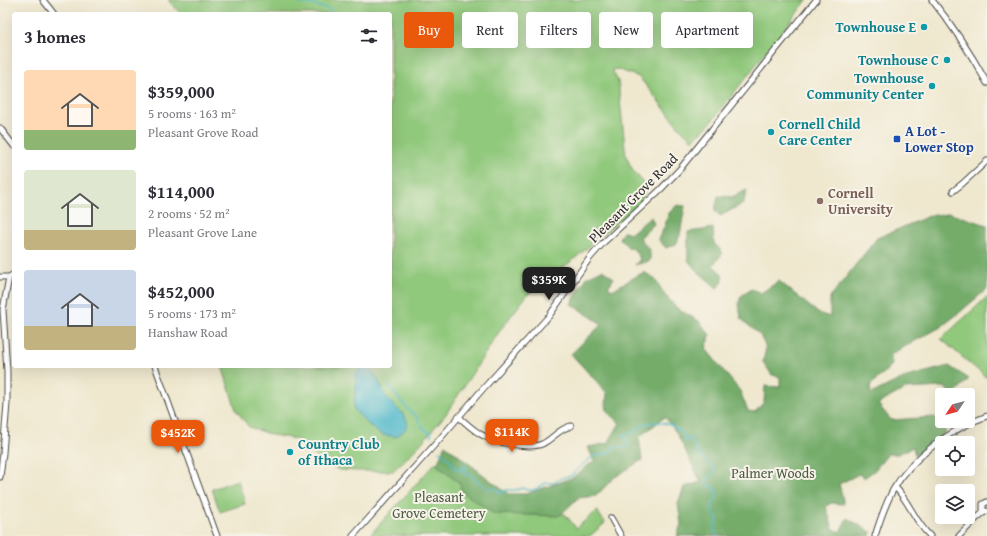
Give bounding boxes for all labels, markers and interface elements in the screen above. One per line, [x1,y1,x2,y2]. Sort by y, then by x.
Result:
chip: Buy [404,12,454,48]
chip: Rent [462,12,518,48]
chip: Filters [526,12,591,48]
chip: New [599,12,653,48]
chip: Apartment [661,12,753,48]
place label: Townhouse E [835,17,916,37]
marker: Townhouse E [919,22,929,32]
text: 3 homes [24,24,86,49]
icon: filters [358,25,380,47]
place label: Townhouse C [858,50,939,70]
marker: Townhouse C [942,55,952,65]
place label: Townhouse Community Center [807,68,925,104]
text: $359,000 [148,79,214,104]
marker: Townhouse Community Center [927,81,937,91]
icon: home [56,86,104,134]
text: 5 rooms · 163 m² [148,104,236,123]
place label: Cornell Child Care Center [779,114,861,150]
place label: A Lot - Lower Stop [905,121,974,157]
text: Pleasant Grove Road [148,123,258,142]
marker: Cornell Child Care Center [766,127,776,137]
marker: A Lot - Lower Stop [892,134,902,144]
street label: Pleasant Grove Road [584,149,682,247]
text: $114,000 [148,179,214,204]
place label: Cornell University [828,183,894,219]
icon: home [56,186,104,234]
marker: Cornell University [815,196,825,206]
text: 2 rooms · 52 m² [148,204,230,223]
text: Pleasant Grove Lane [148,223,257,242]
pin: $359K [521,267,577,301]
text: $359K [531,270,567,289]
text: $452,000 [148,279,214,304]
icon: home [56,286,104,334]
text: 5 rooms · 173 m² [148,304,236,323]
text: Hanshaw Road [148,323,228,342]
north arrow [935,388,975,428]
map controls [935,388,975,524]
pin: $114K [484,419,540,453]
pin: $452K [150,420,206,454]
text: $114K [494,422,530,441]
text: $452K [160,423,196,442]
place label: Country Club of Ithaca [298,434,380,470]
button: locate [935,436,975,476]
marker: Country Club of Ithaca [285,447,295,457]
park label: Palmer Woods [731,463,815,483]
button: layers [935,484,975,524]
park label: Pleasant Grove Cemetery [392,487,486,523]

